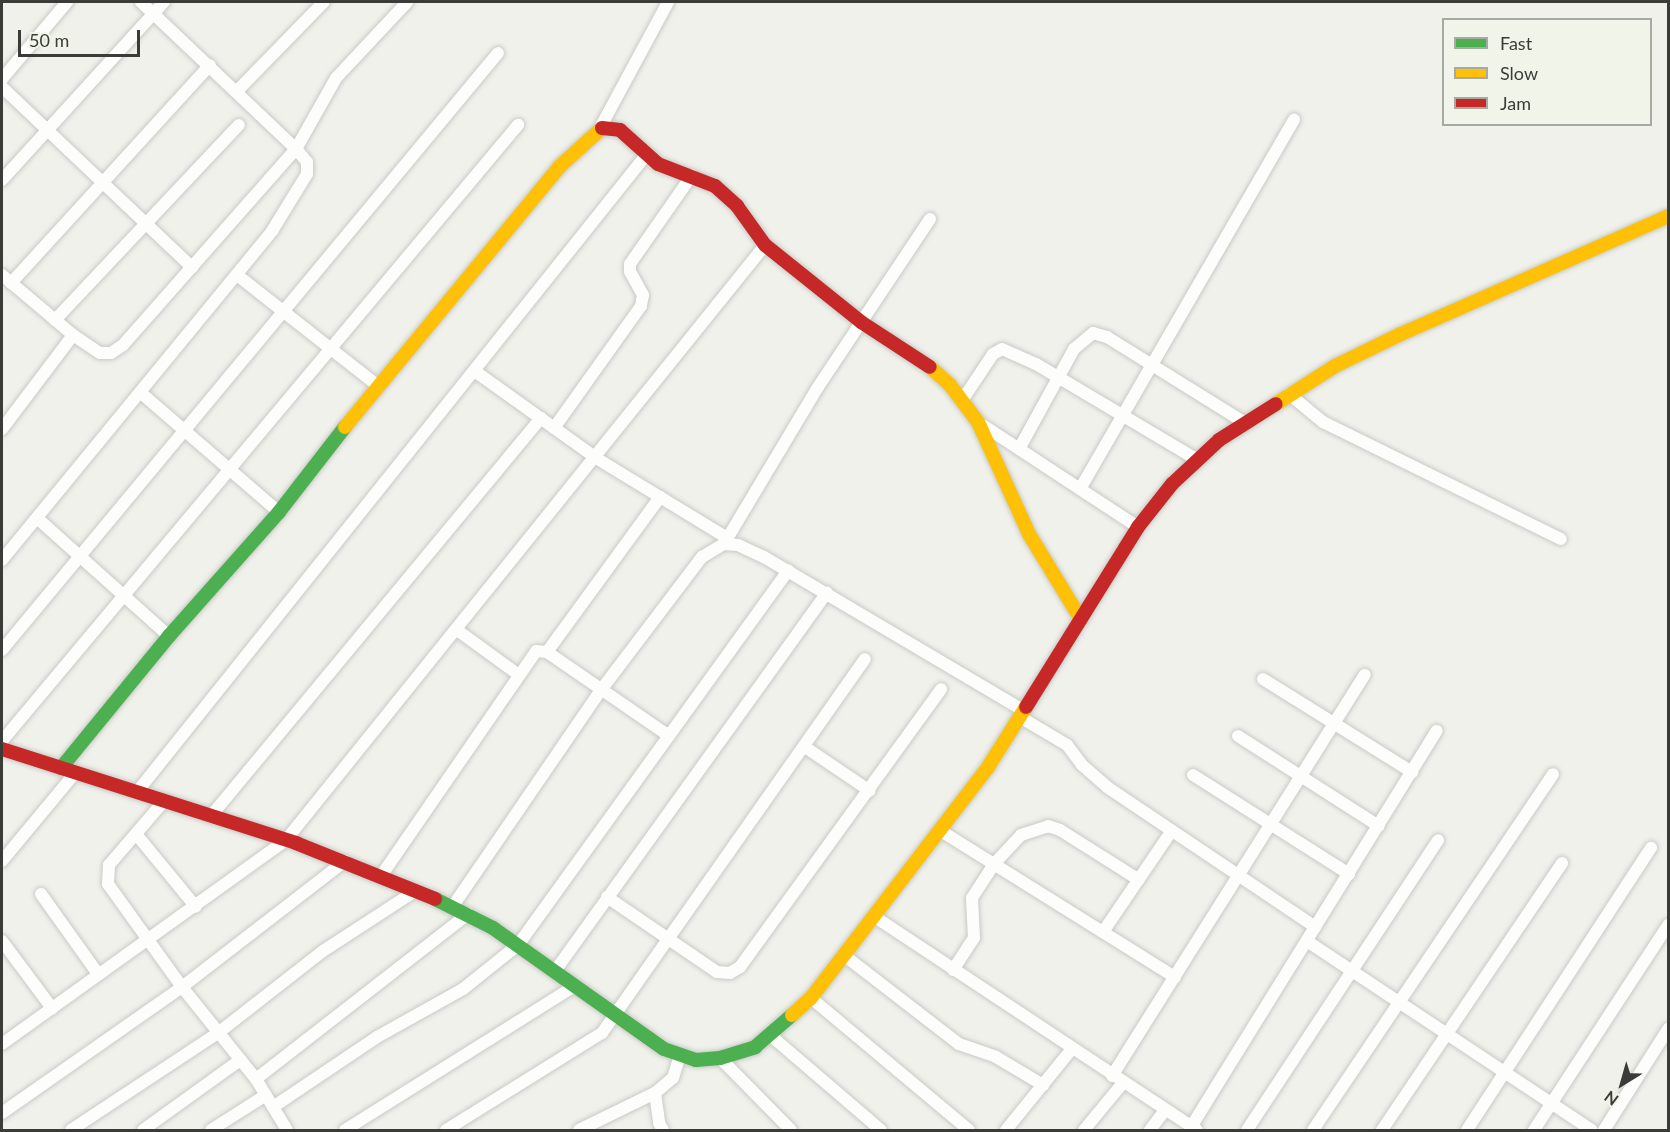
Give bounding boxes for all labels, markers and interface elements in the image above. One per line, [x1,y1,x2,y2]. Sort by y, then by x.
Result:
scale bar [21,18,142,56]
legend [1442,18,1652,126]
text: 50 m [29,29,69,51]
text: Fast [1500,32,1532,54]
text: Slow [1500,62,1538,84]
text: Jam [1500,92,1531,114]
north arrow [1592,1054,1652,1114]
text: N [1600,1087,1622,1110]

